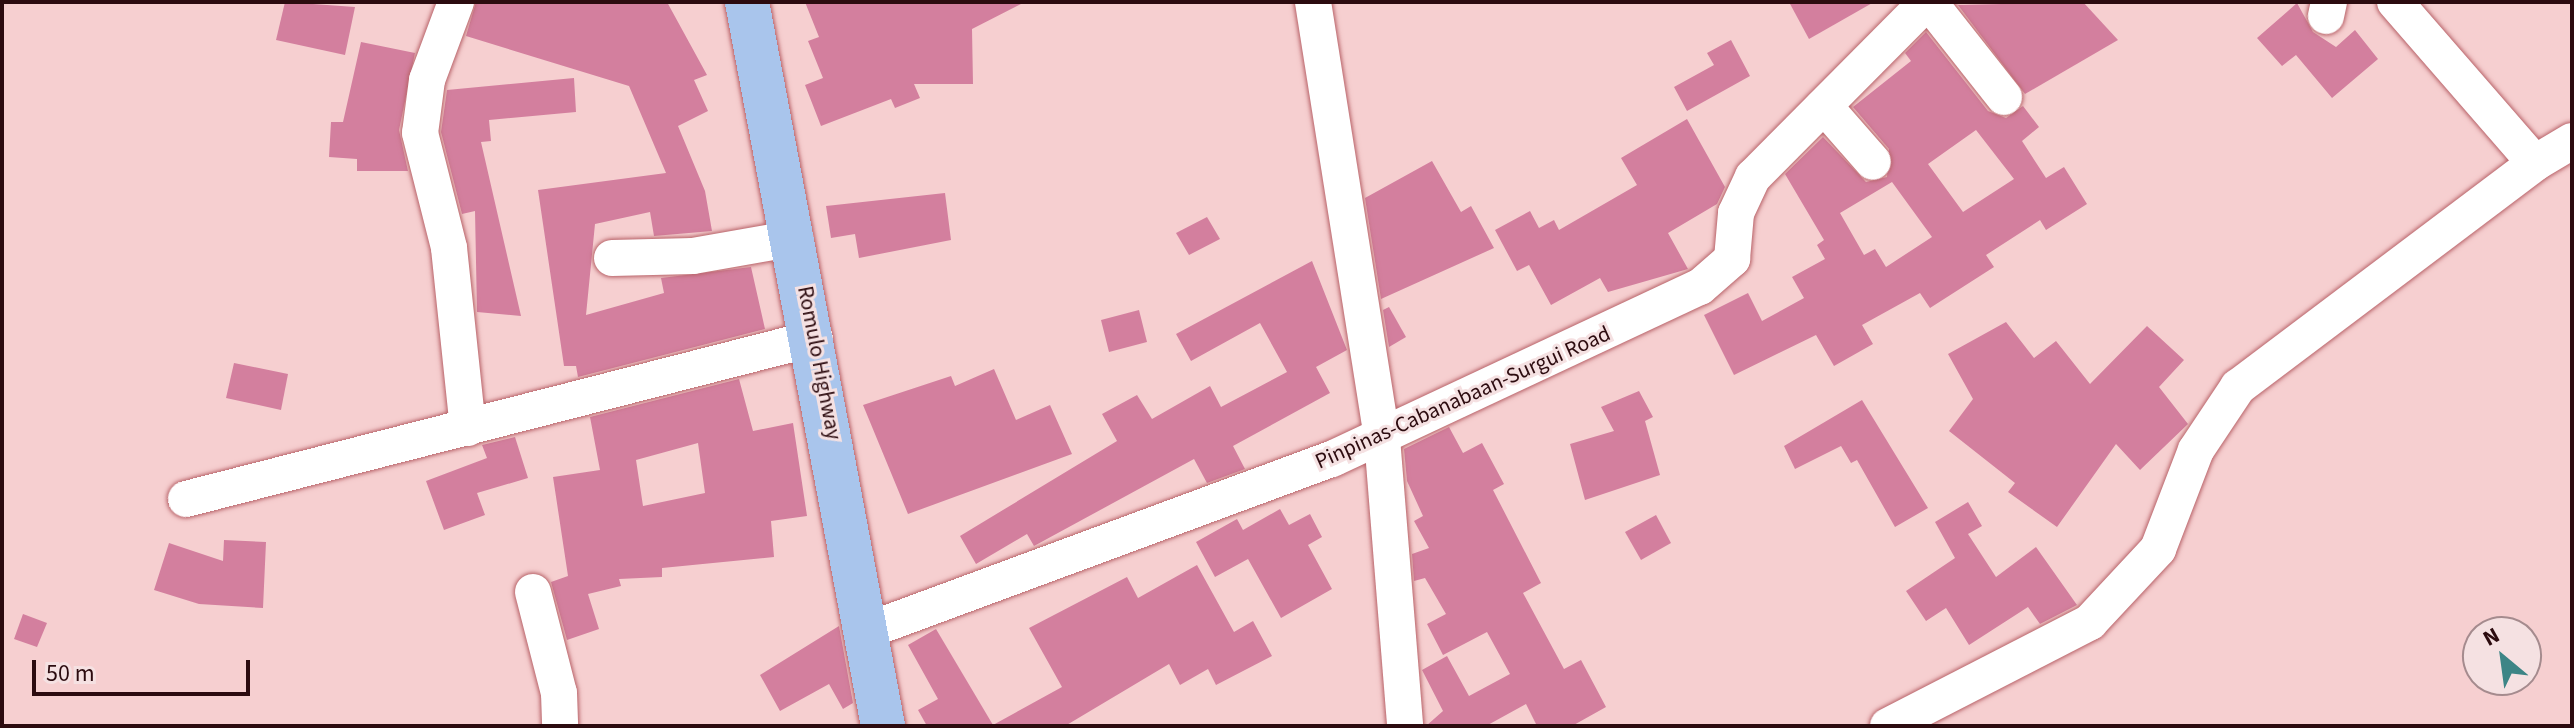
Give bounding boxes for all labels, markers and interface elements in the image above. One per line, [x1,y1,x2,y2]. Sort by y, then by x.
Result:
street label: Romulo Highway [791,284,847,442]
street label: Pinpinas-Cabanabaan-Surgui Road [1311,321,1615,475]
north arrow [2462,616,2542,696]
text: N [2477,619,2505,654]
scale bar [36,644,254,694]
text: 50 m [46,656,95,691]

